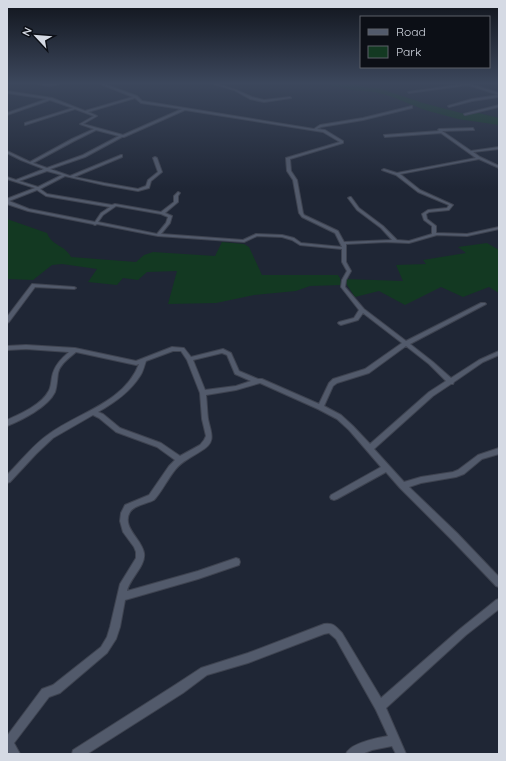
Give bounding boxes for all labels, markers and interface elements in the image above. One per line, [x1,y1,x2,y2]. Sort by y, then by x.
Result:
north arrow [16,16,56,56]
legend [360,16,490,68]
text: Road [396,24,426,39]
text: N [19,25,35,38]
text: Park [396,44,421,59]

